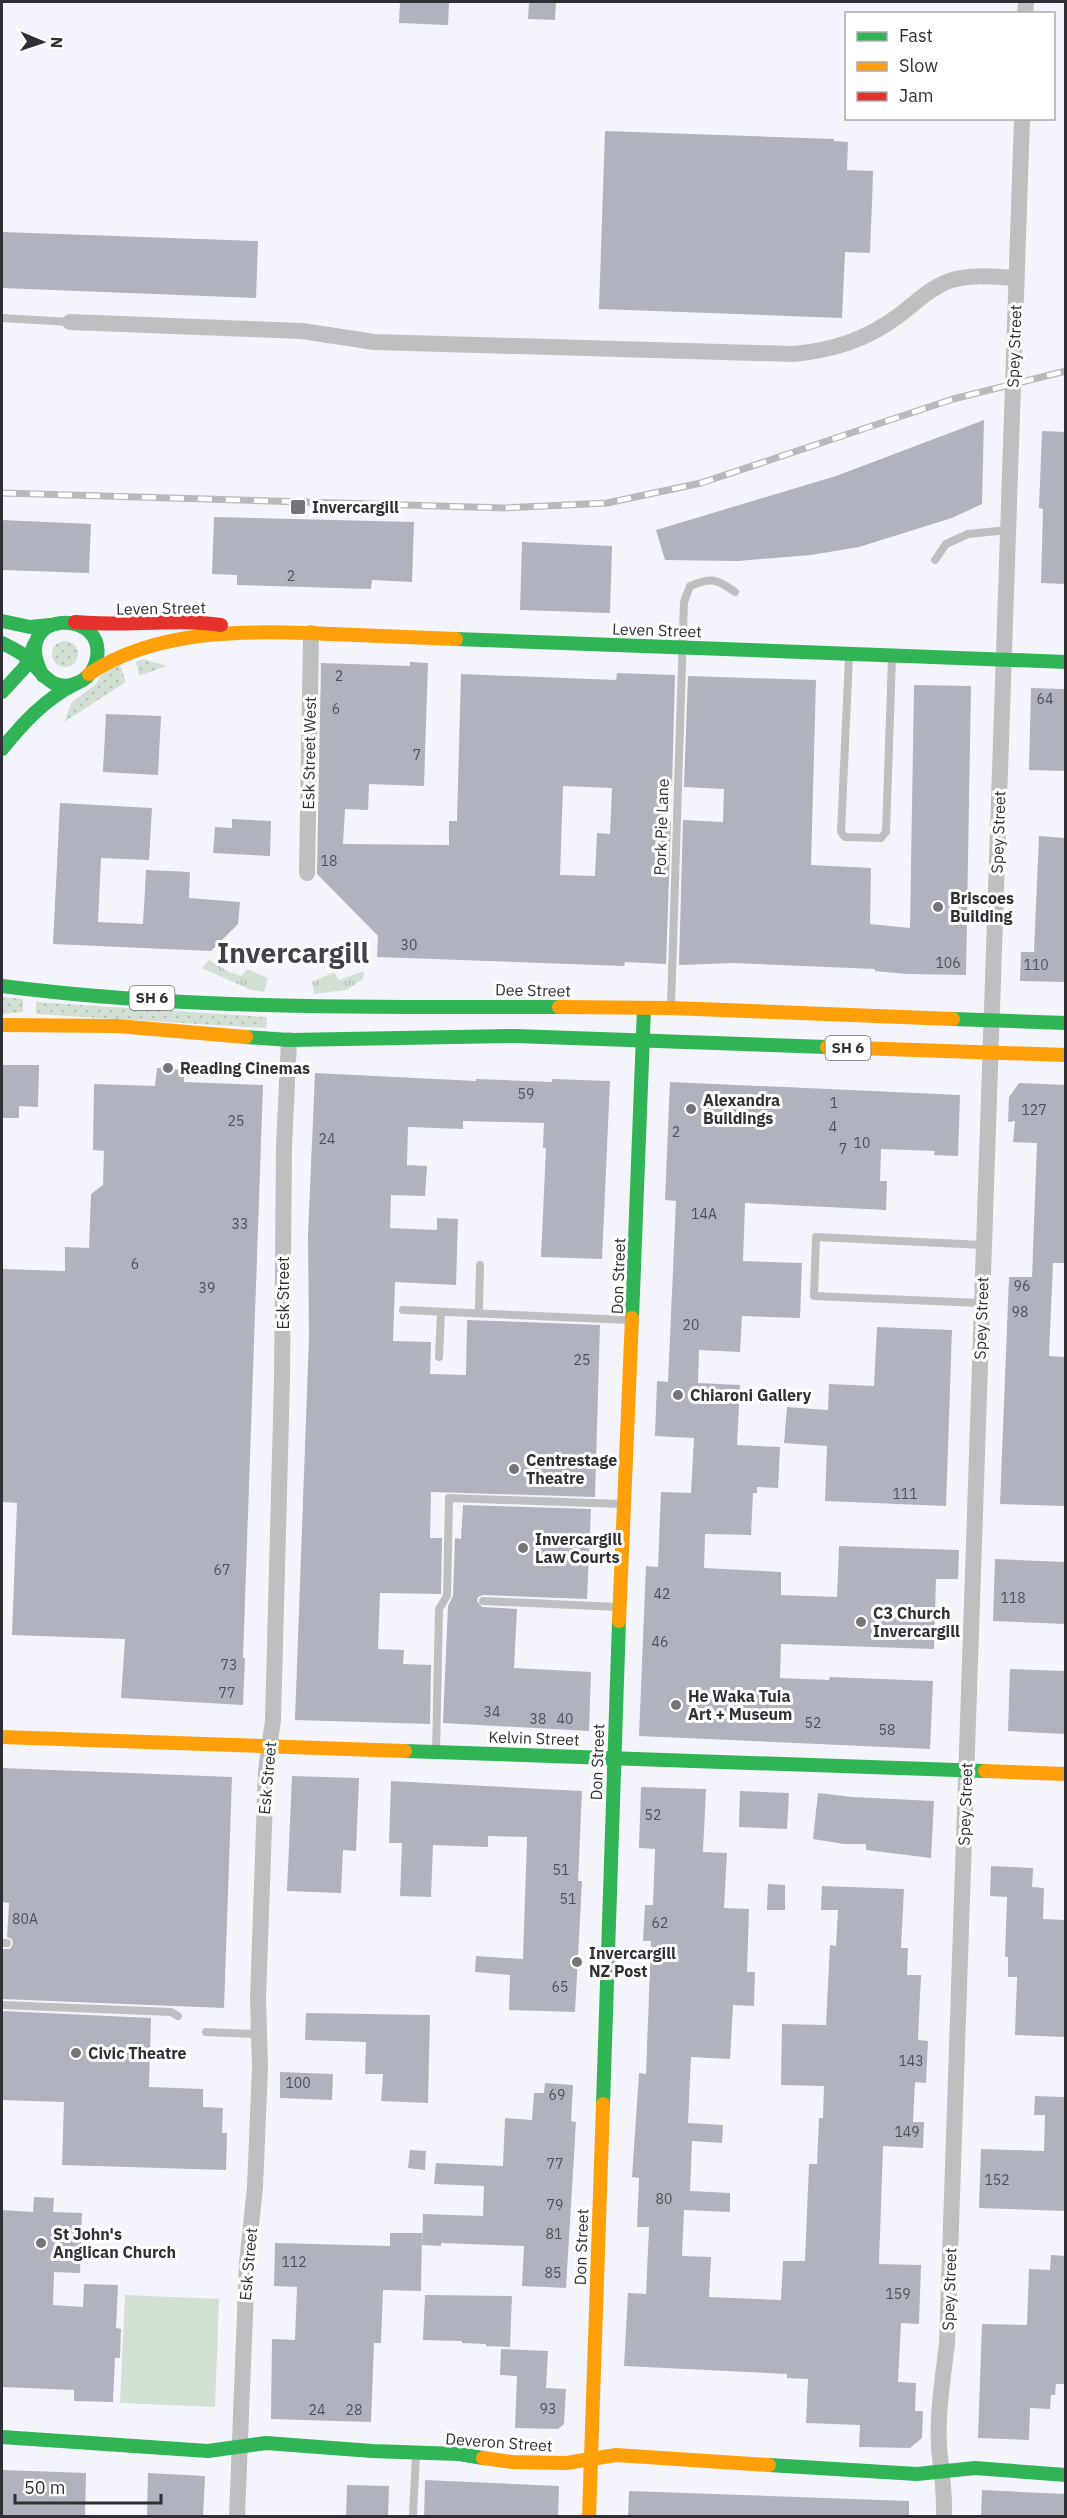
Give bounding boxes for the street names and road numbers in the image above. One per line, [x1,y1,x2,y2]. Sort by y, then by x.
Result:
street label: Spey Street [1003,304,1025,388]
street label: Leven Street [116,597,206,619]
street label: Leven Street [612,618,702,642]
street label: Esk Street West [298,696,320,810]
street label: Pork Pie Lane [649,778,673,876]
street label: Spey Street [987,790,1009,874]
street label: Dee Street [495,979,571,1001]
road number: SH 6 [130,986,174,1010]
road number: SH 6 [826,1036,870,1060]
street label: Don Street [607,1237,629,1315]
street label: Esk Street [273,1256,293,1330]
street label: Spey Street [970,1276,992,1360]
street label: Don Street [586,1723,608,1801]
street label: Kelvin Street [488,1726,580,1750]
street label: Esk Street [254,1741,280,1815]
street label: Spey Street [954,1762,976,1846]
street label: Don Street [570,2208,592,2286]
street label: Esk Street [235,2227,261,2301]
street label: Spey Street [938,2247,960,2331]
street label: Deveron Street [445,2428,553,2456]

